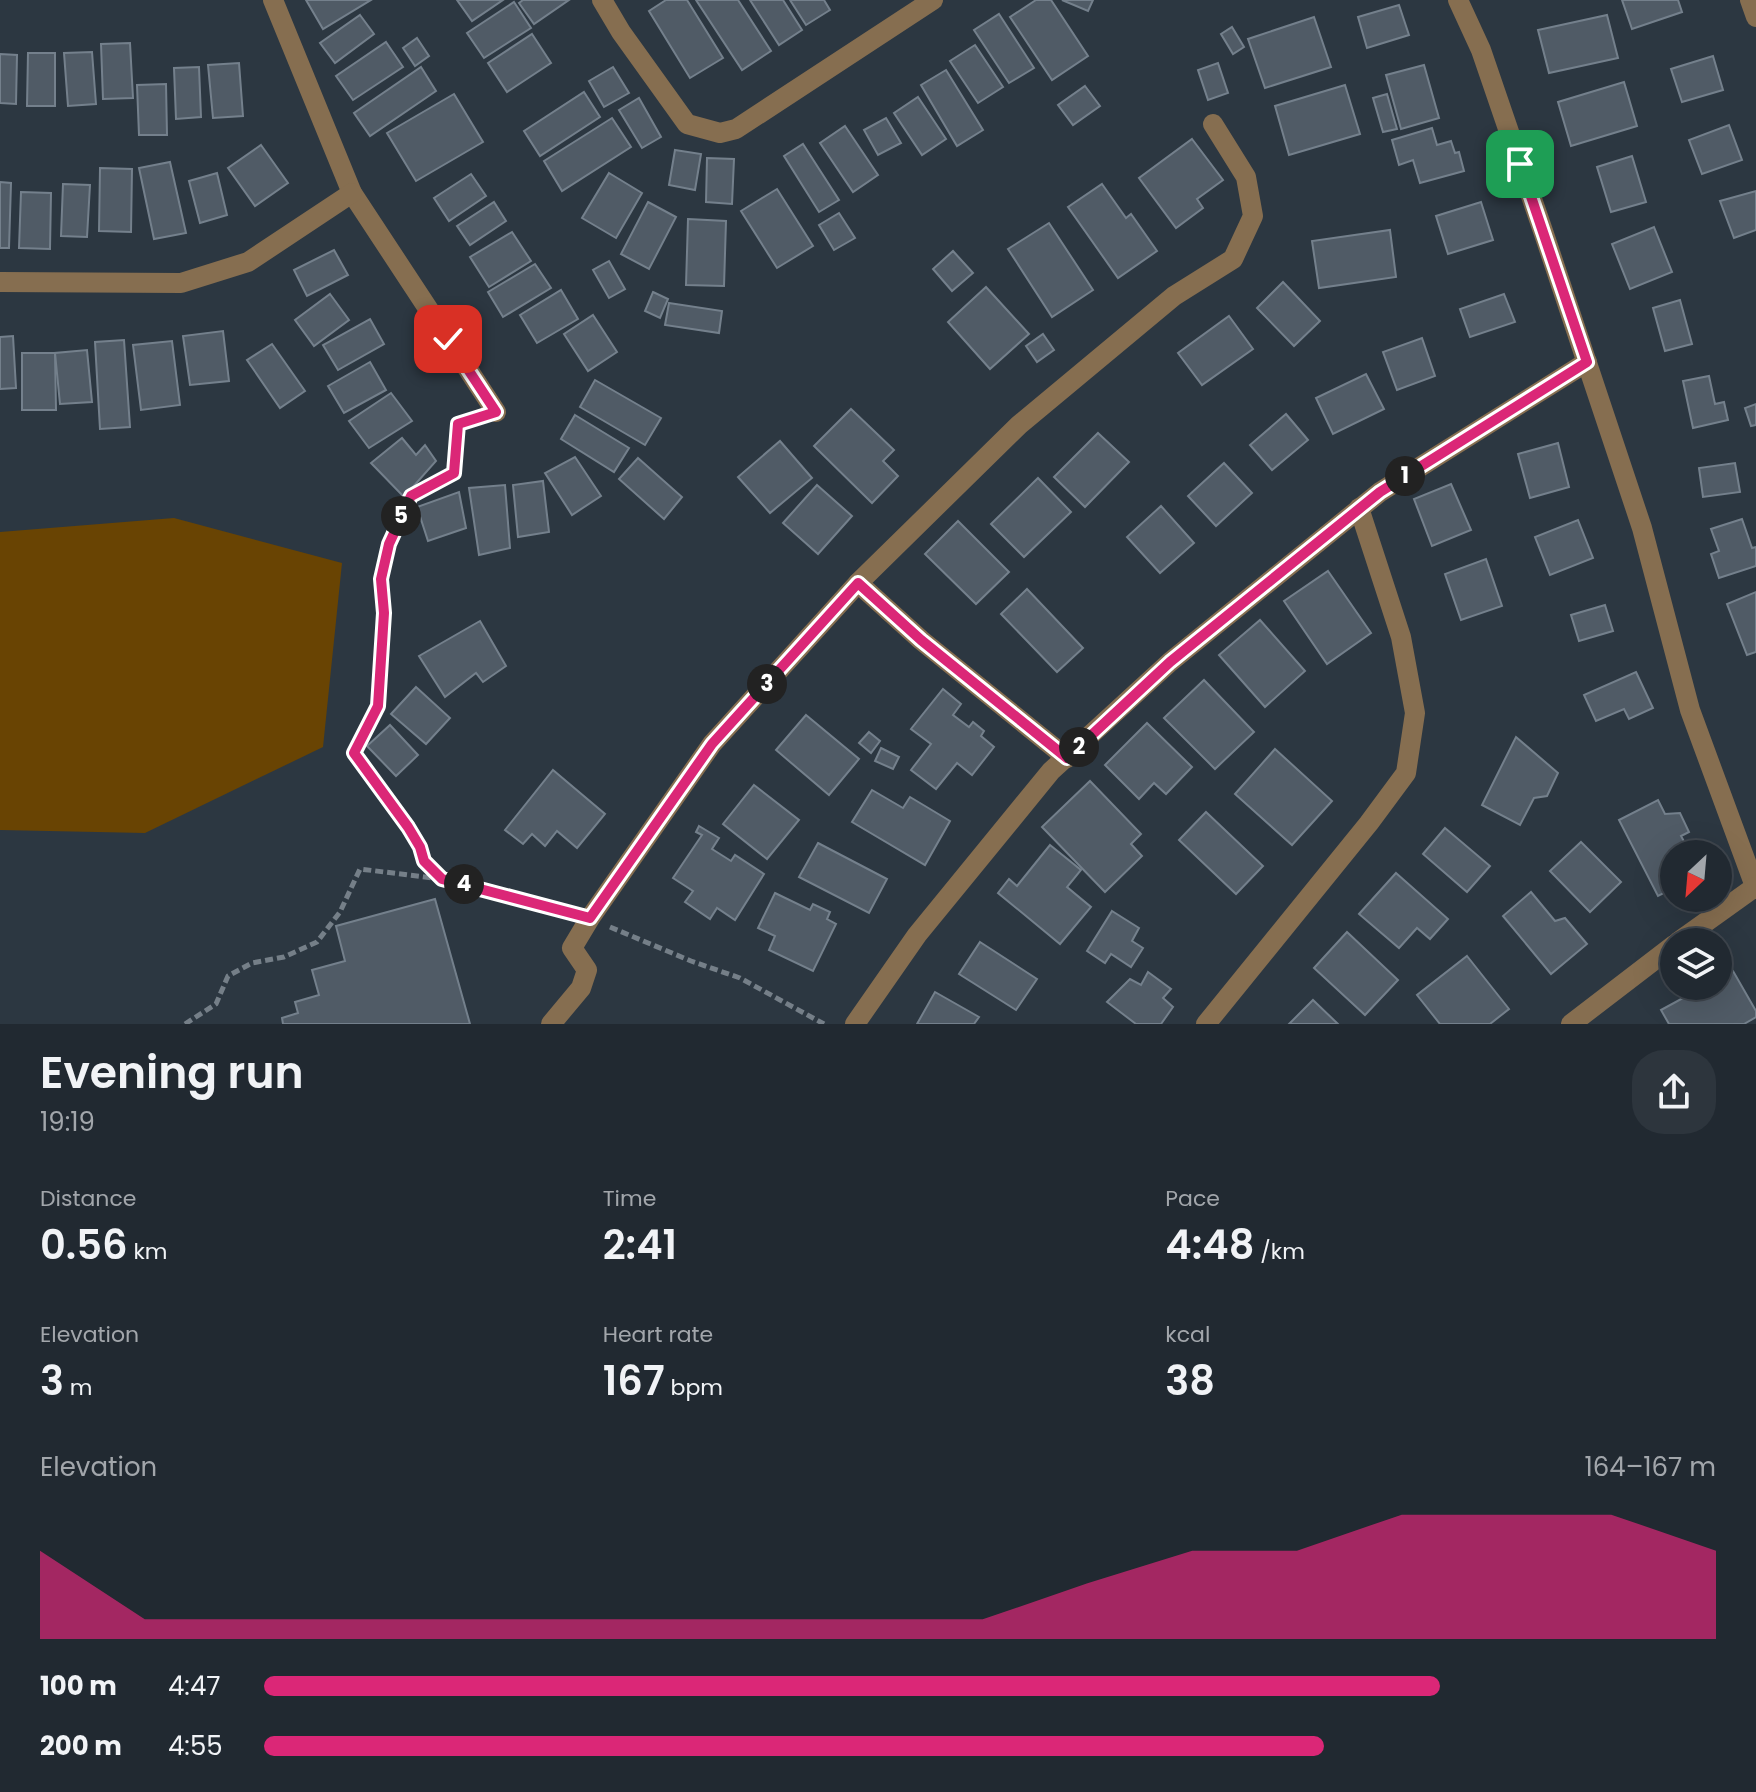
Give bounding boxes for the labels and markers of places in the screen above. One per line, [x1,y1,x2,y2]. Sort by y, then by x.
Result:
pin [1486,130,1554,198]
pin [414,305,482,373]
pin: 1 [1385,456,1425,496]
pin: 5 [381,496,421,536]
pin: 3 [747,664,787,704]
pin: 2 [1059,727,1099,767]
pin: 4 [444,864,484,904]

